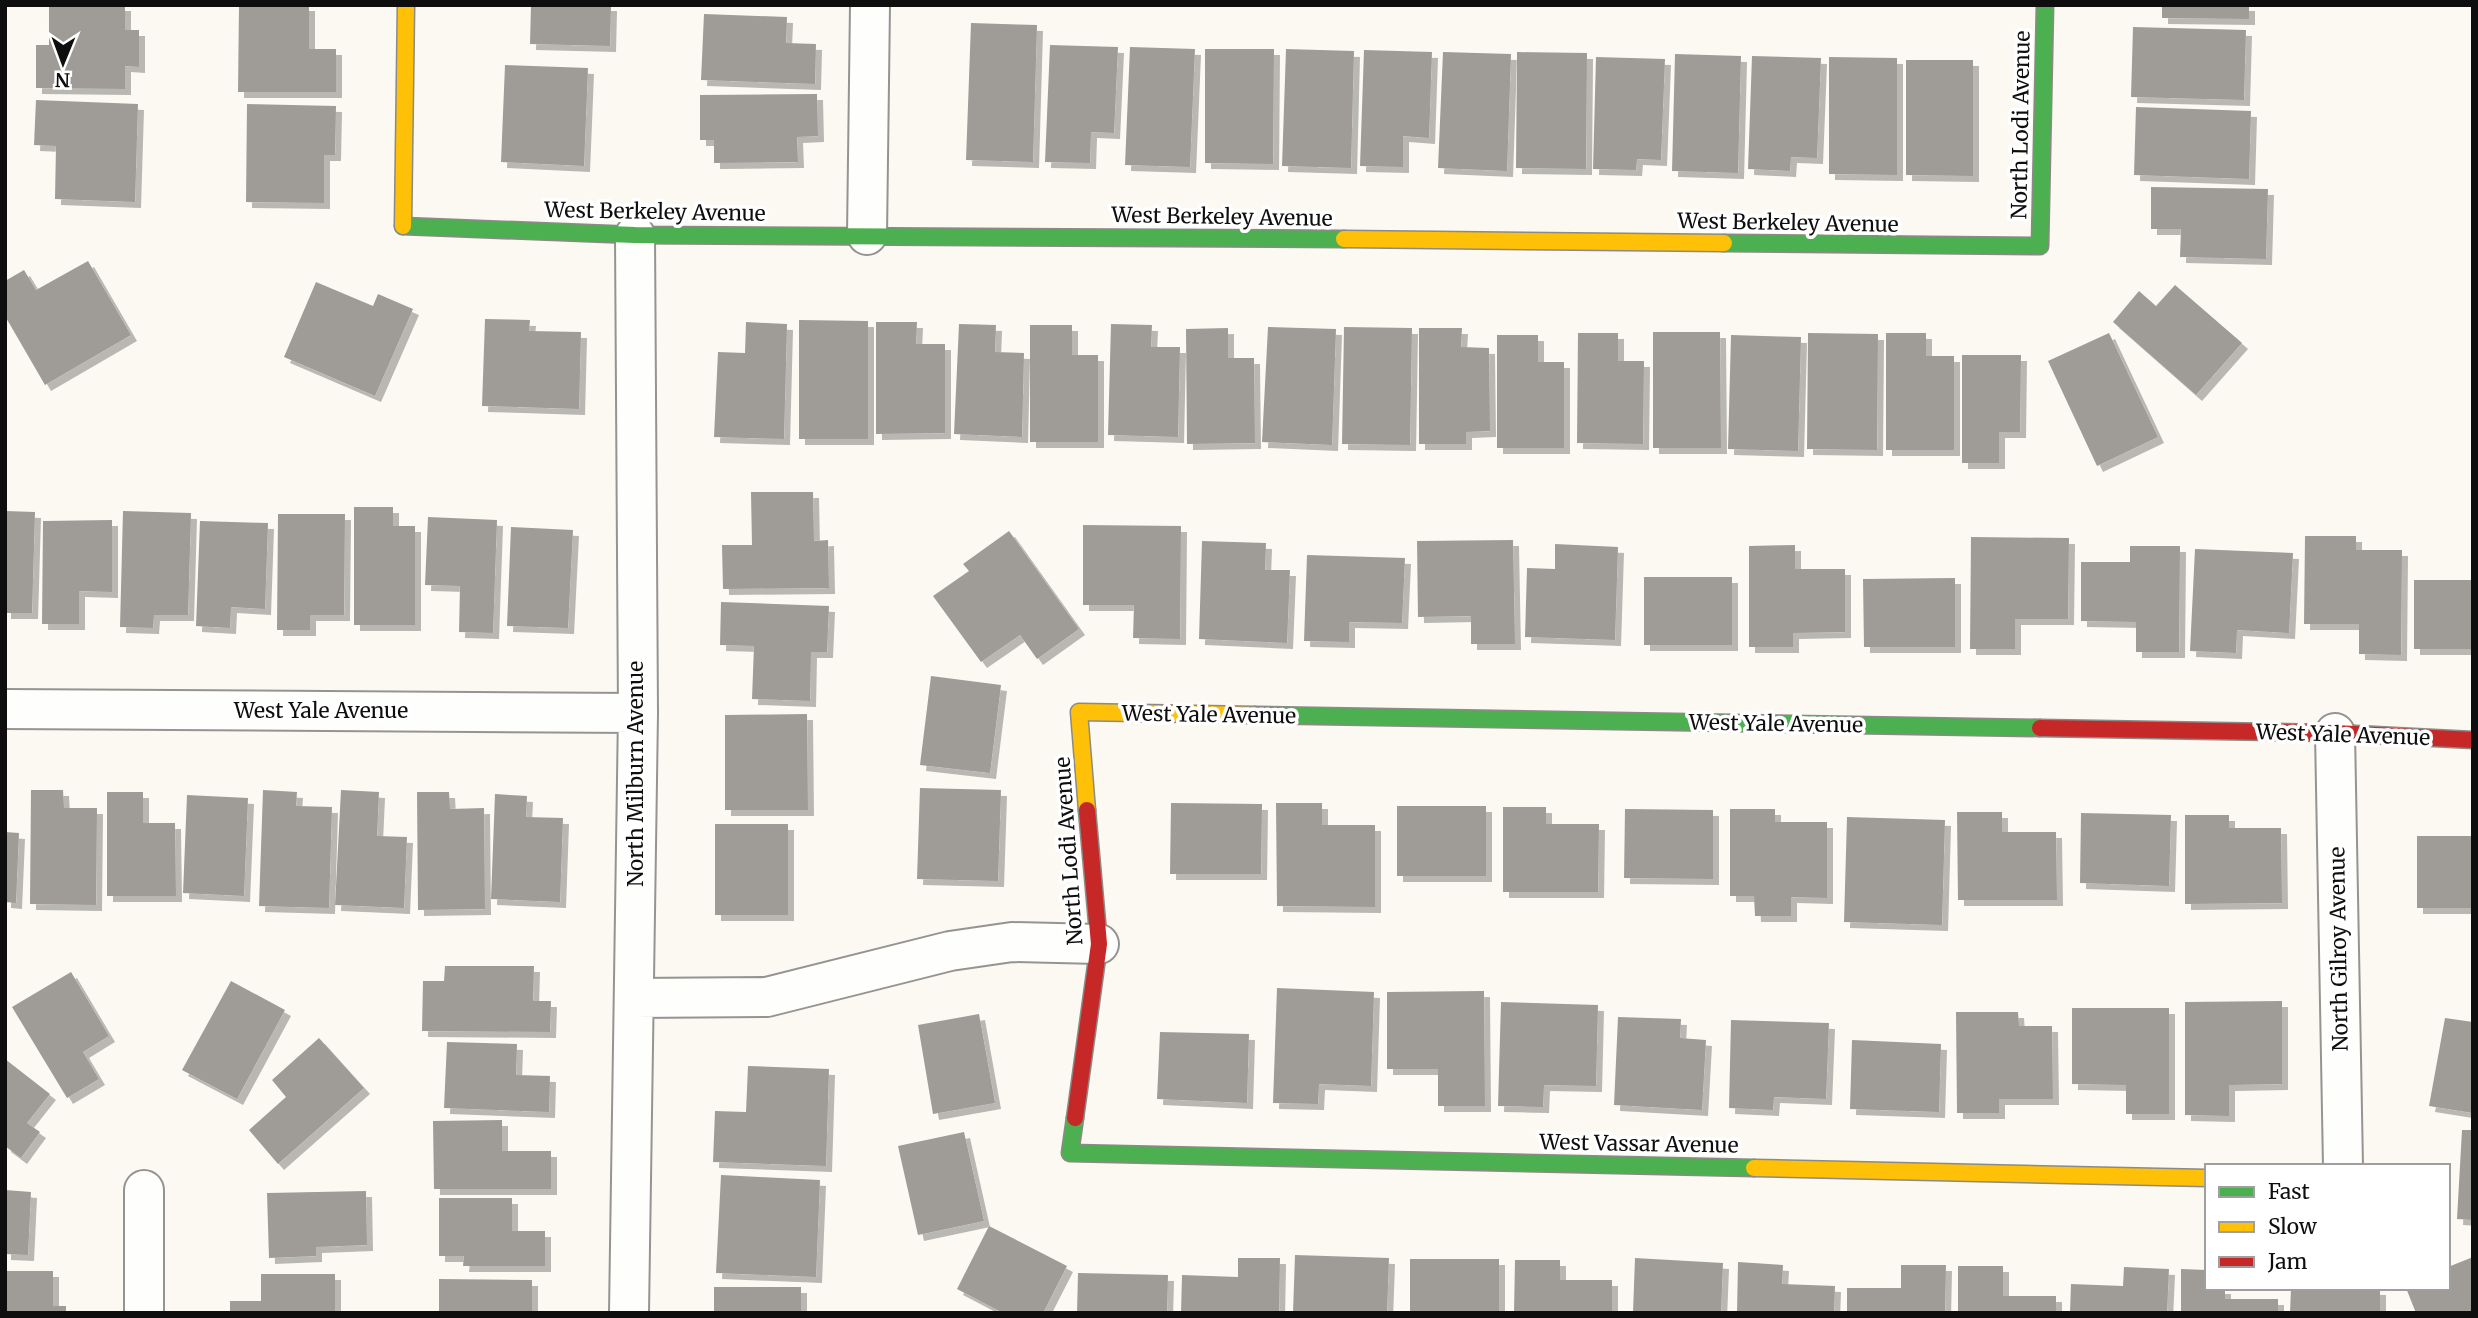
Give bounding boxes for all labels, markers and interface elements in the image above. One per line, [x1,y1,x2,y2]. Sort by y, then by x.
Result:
north arrow [28,28,98,98]
street label: North Lodi Avenue [2005,30,2036,220]
text: N [55,68,70,92]
street label: West Berkeley Avenue [543,196,766,227]
street label: West Berkeley Avenue [1110,201,1333,232]
street label: West Berkeley Avenue [1676,207,1899,238]
street label: North Milburn Avenue [622,661,649,887]
street label: West Yale Avenue [233,697,408,724]
street label: West Yale Avenue [1121,699,1296,730]
street label: West Yale Avenue [1688,708,1863,739]
street label: West Yale Avenue [2254,718,2431,751]
street label: North Lodi Avenue [1048,756,1089,946]
street label: North Gilroy Avenue [2323,846,2354,1052]
street label: West Vassar Avenue [1538,1128,1739,1159]
legend [2205,1164,2450,1290]
text: Fast [2268,1178,2310,1205]
text: Slow [2268,1213,2317,1240]
text: Jam [2267,1248,2307,1275]

